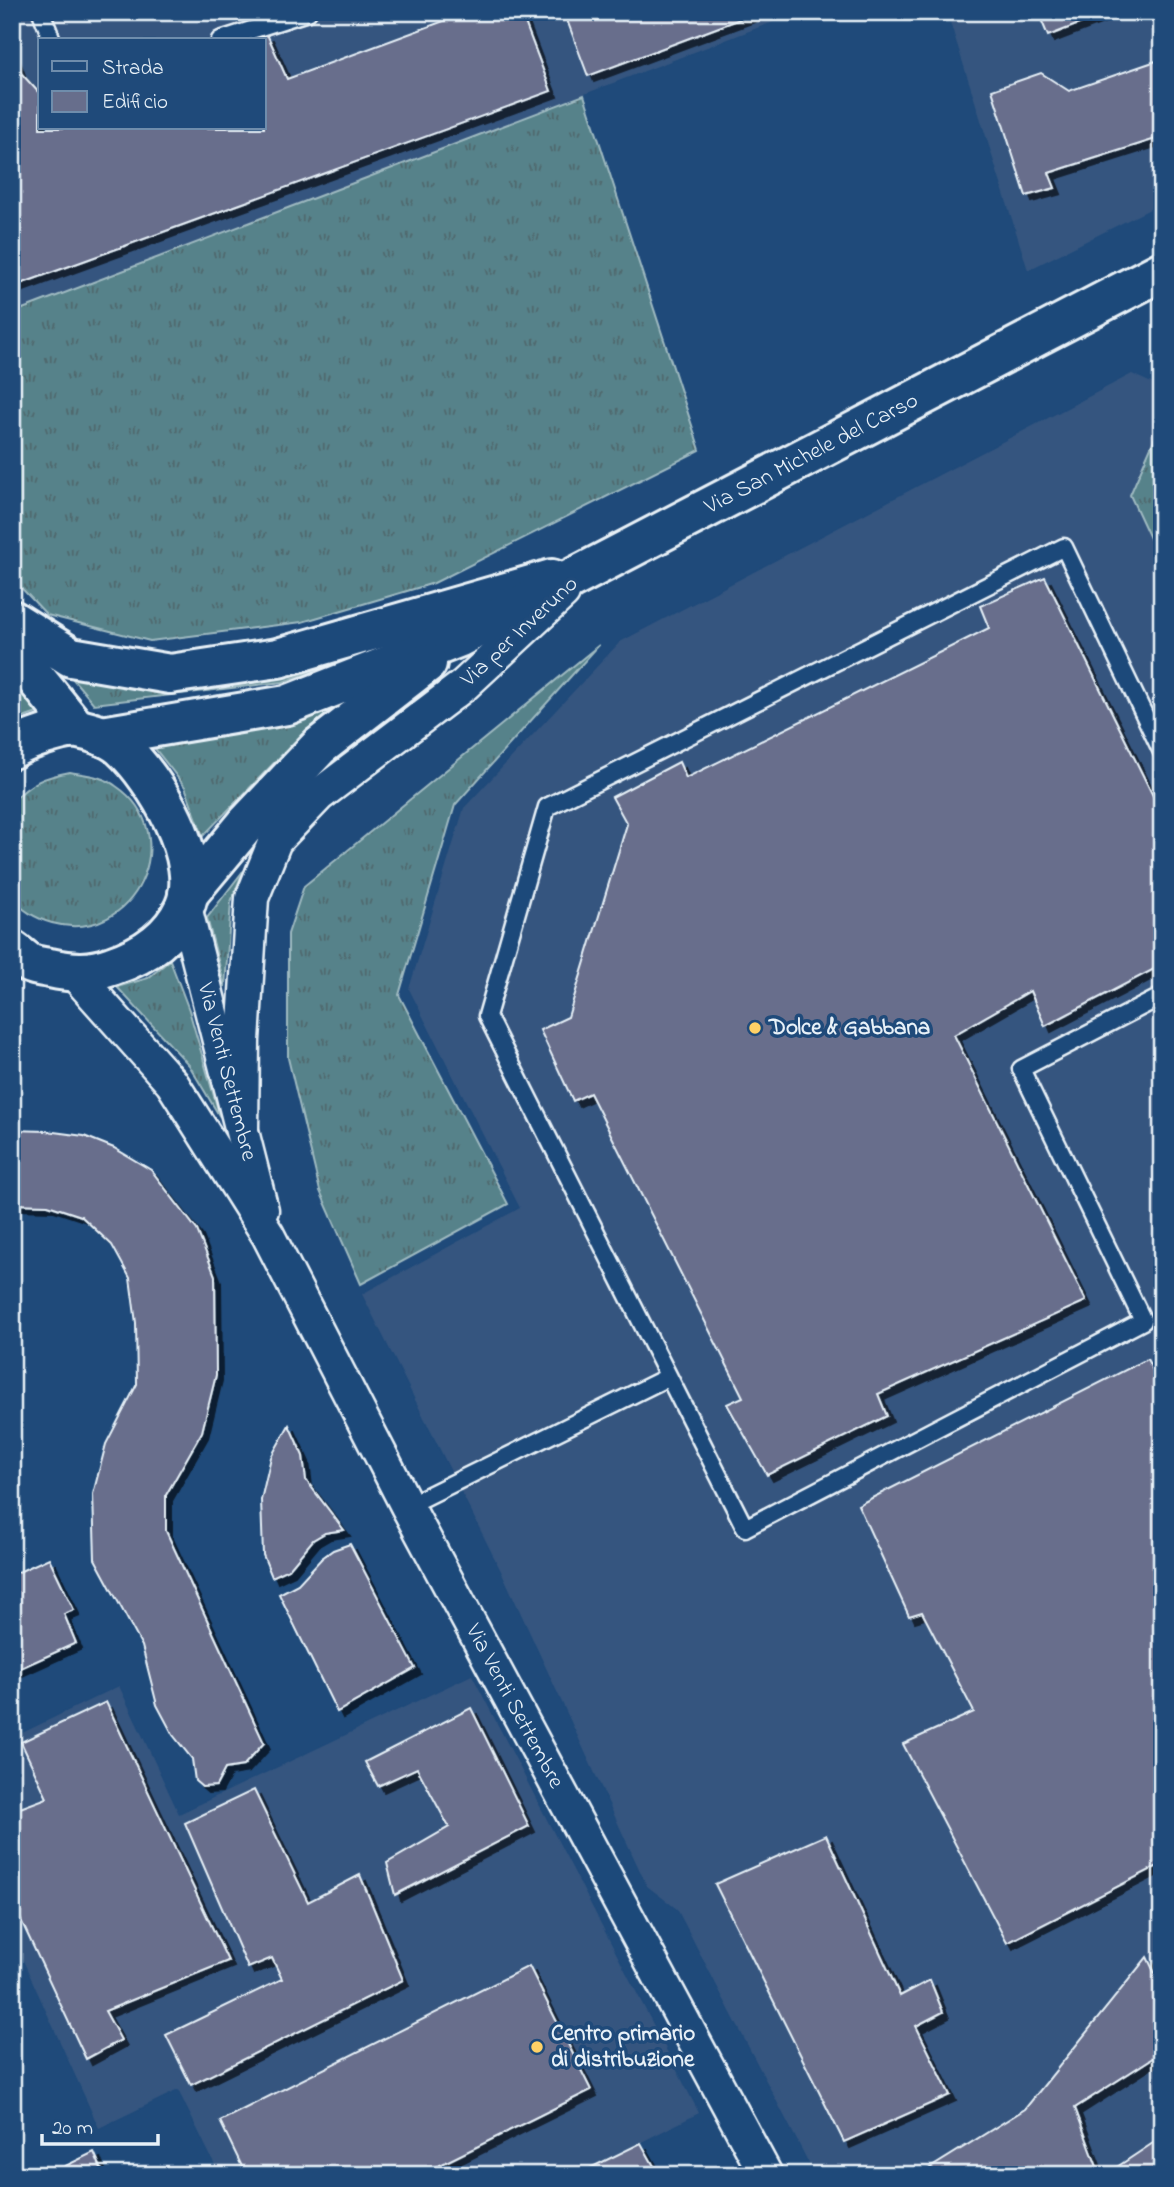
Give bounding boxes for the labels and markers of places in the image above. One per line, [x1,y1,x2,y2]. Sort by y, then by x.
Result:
place label: Dolce & Gabbana [768,1012,930,1045]
marker: Dolce & Gabbana [747,1020,763,1036]
place label: Centro primario di distribuzione [551,2018,695,2077]
marker: Centro primario di distribuzione [529,2039,545,2055]

